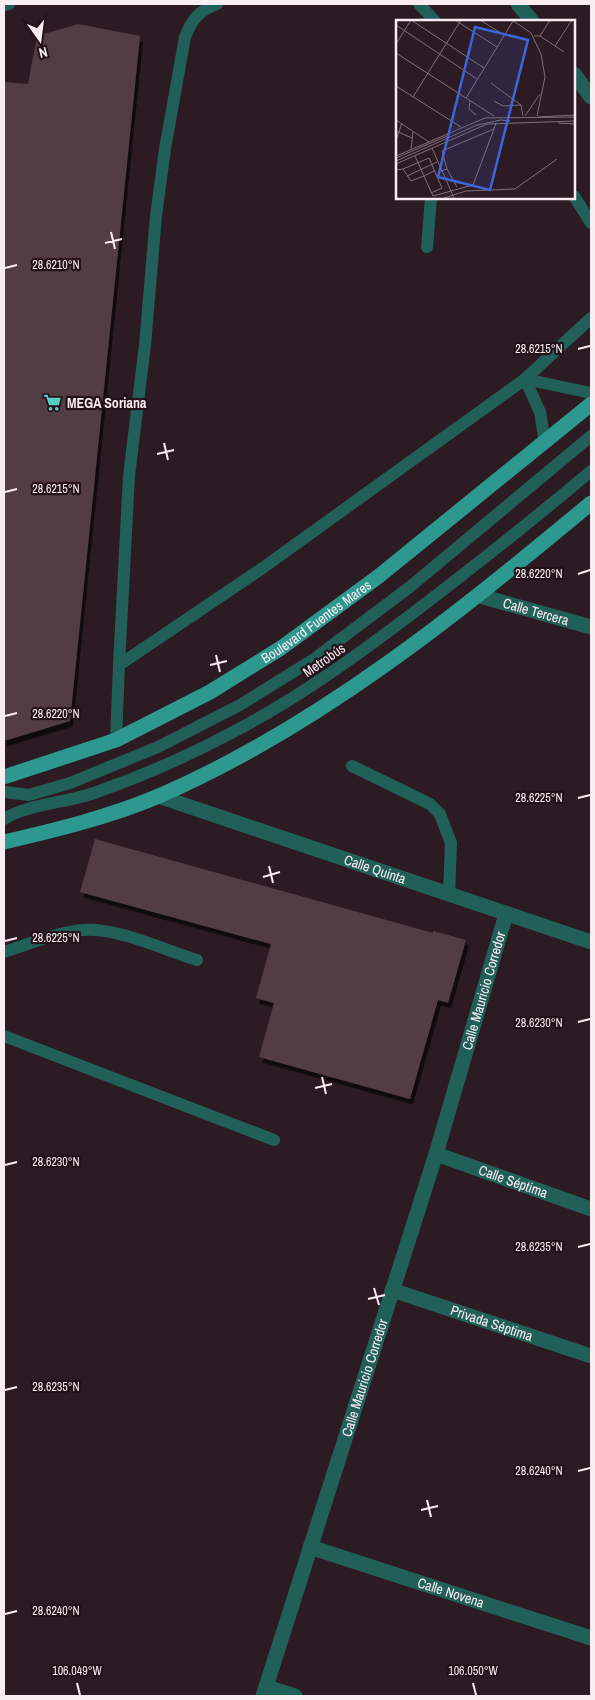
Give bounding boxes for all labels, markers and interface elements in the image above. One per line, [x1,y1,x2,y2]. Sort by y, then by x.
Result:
north arrow [15,15,65,65]
inset map [396,20,575,199]
text: N [37,43,49,62]
text: 28.6210°N [32,257,80,273]
text: 28.6215°N [515,341,563,357]
supermarket icon: MEGA Soriana [43,393,63,413]
place label: MEGA Soriana [67,394,147,412]
text: 28.6215°N [32,481,80,497]
text: 28.6220°N [515,566,563,582]
street label: Boulevard Fuentes Mares [258,576,375,667]
street label: Calle Tercera [501,594,571,630]
street label: Metrobús [299,639,349,681]
text: 28.6220°N [32,706,80,722]
text: 28.6225°N [515,790,563,806]
street label: Calle Quinta [342,850,409,888]
street label: Calle Mauricio Corredor [458,929,509,1052]
text: 28.6225°N [32,930,80,946]
text: 28.6230°N [515,1015,563,1031]
text: 28.6230°N [32,1154,80,1170]
street label: Calle Séptima [476,1161,551,1202]
text: 28.6235°N [515,1239,563,1255]
street label: Privada Séptima [448,1301,536,1345]
street label: Calle Mauricio Corredor [337,1316,392,1439]
text: 28.6235°N [32,1379,80,1395]
text: 28.6240°N [515,1463,563,1479]
street label: Calle Novena [415,1573,487,1612]
text: 28.6240°N [32,1603,80,1619]
text: 106.049°W [52,1663,103,1679]
text: 106.050°W [448,1663,499,1679]

